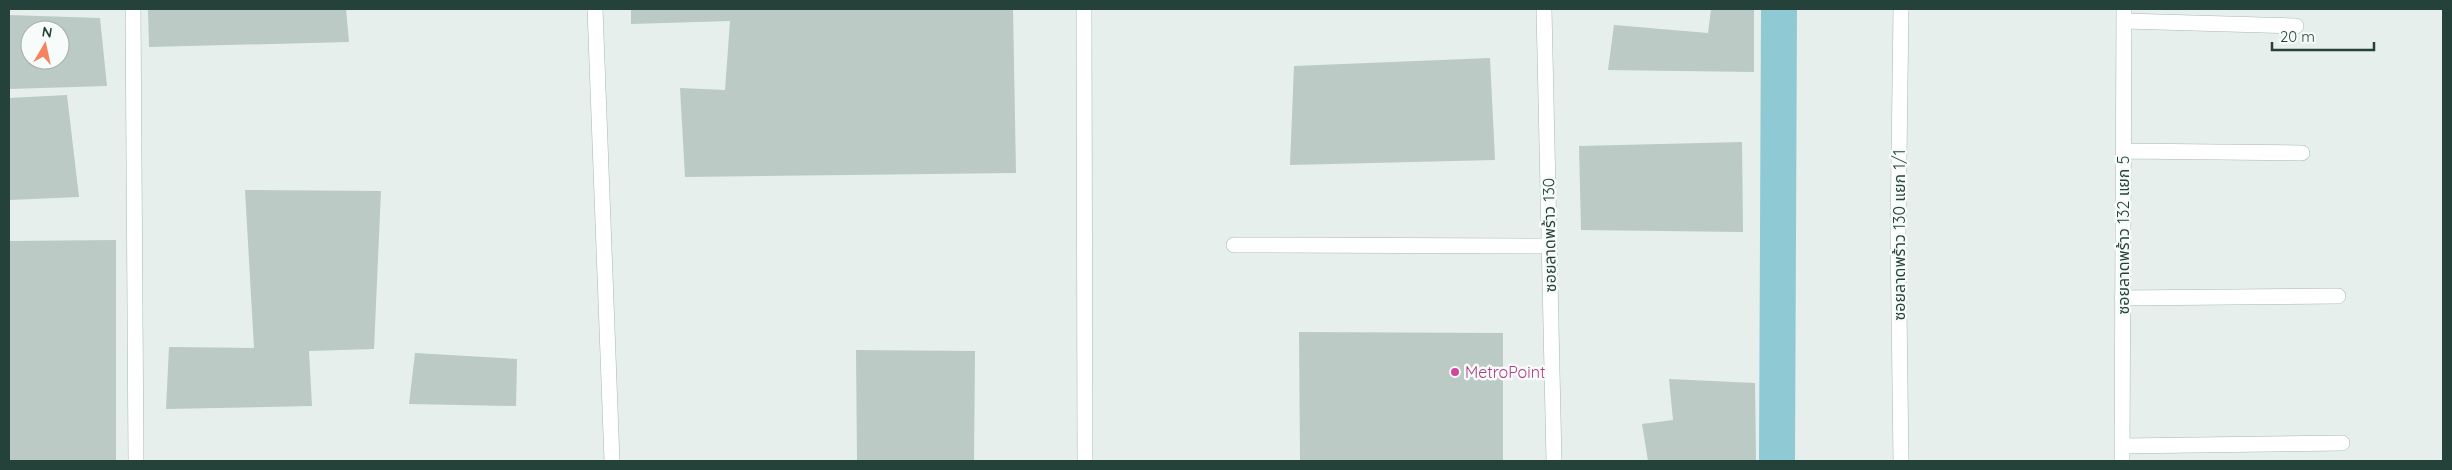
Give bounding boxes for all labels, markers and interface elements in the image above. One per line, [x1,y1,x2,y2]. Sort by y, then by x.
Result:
north arrow [20,20,70,70]
scale bar [2272,20,2374,52]
text: N [41,22,54,42]
text: 20 m [2280,27,2315,46]
street label: ซอยลาดพร้าว 130 แยก 1/1 [1889,149,1909,321]
street label: ซอยลาดพร้าว 132 แยก 5 [2113,155,2133,315]
street label: ซอยลาดพร้าว 130 [1538,178,1560,292]
place label: MetroPoint [1465,362,1545,382]
marker: MetroPoint [1449,366,1461,378]

